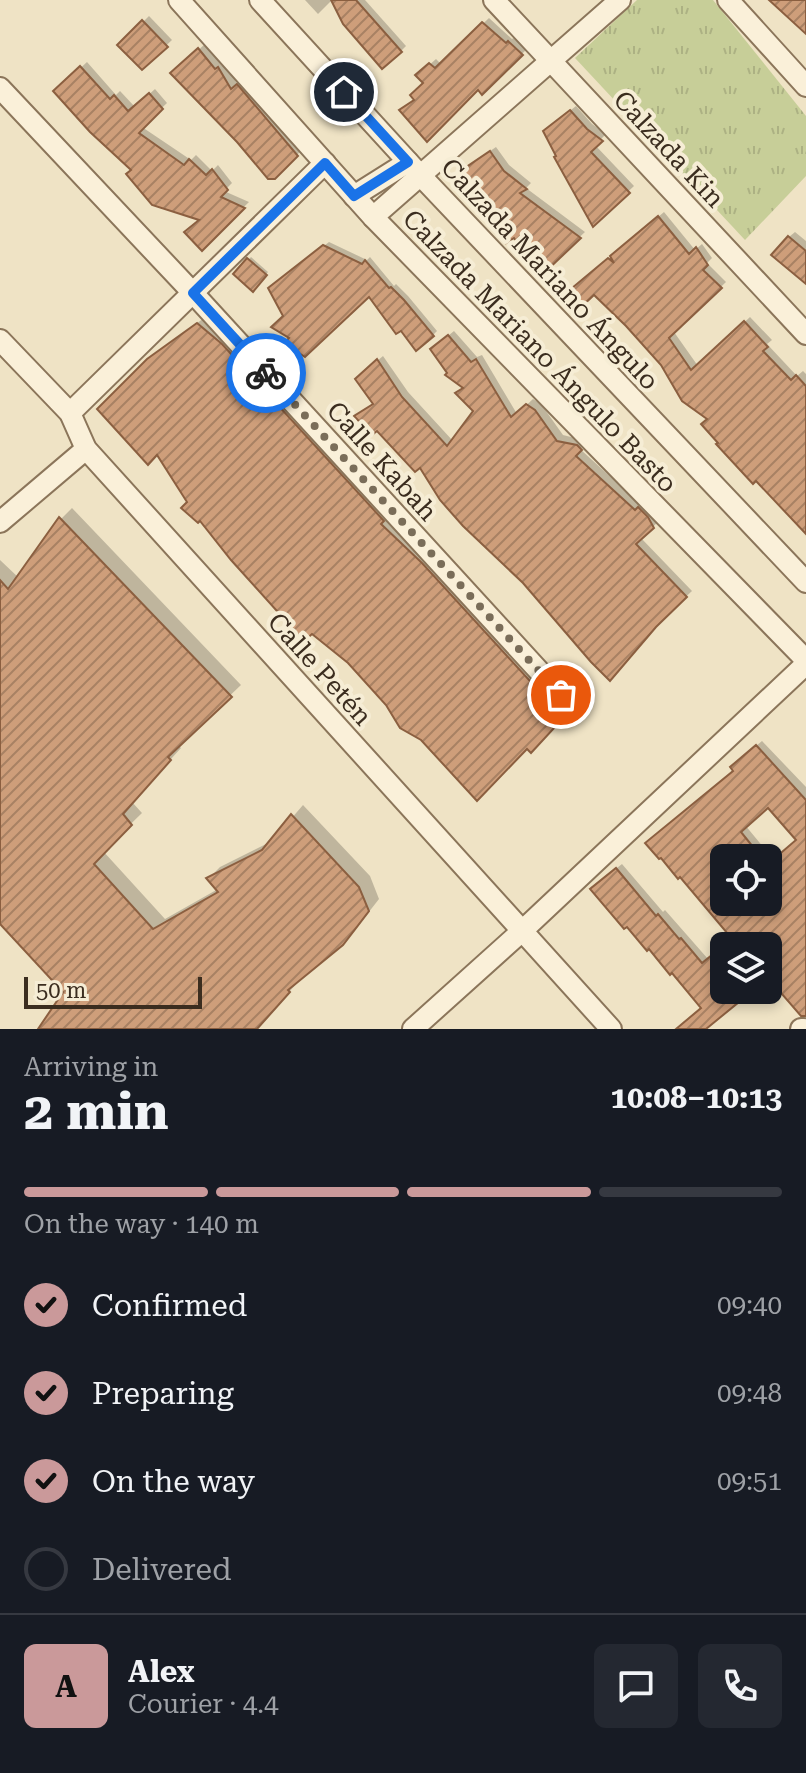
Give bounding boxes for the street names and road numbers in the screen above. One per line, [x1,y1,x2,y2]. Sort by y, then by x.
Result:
street label: Calzada Kin [608,85,731,214]
street label: Calzada Mariano Ángulo [435,152,666,396]
street label: Calzada Mariano Ángulo Basto [397,203,684,498]
street label: Calle Kabah [321,395,443,527]
street label: Calle Petén [262,607,378,731]

